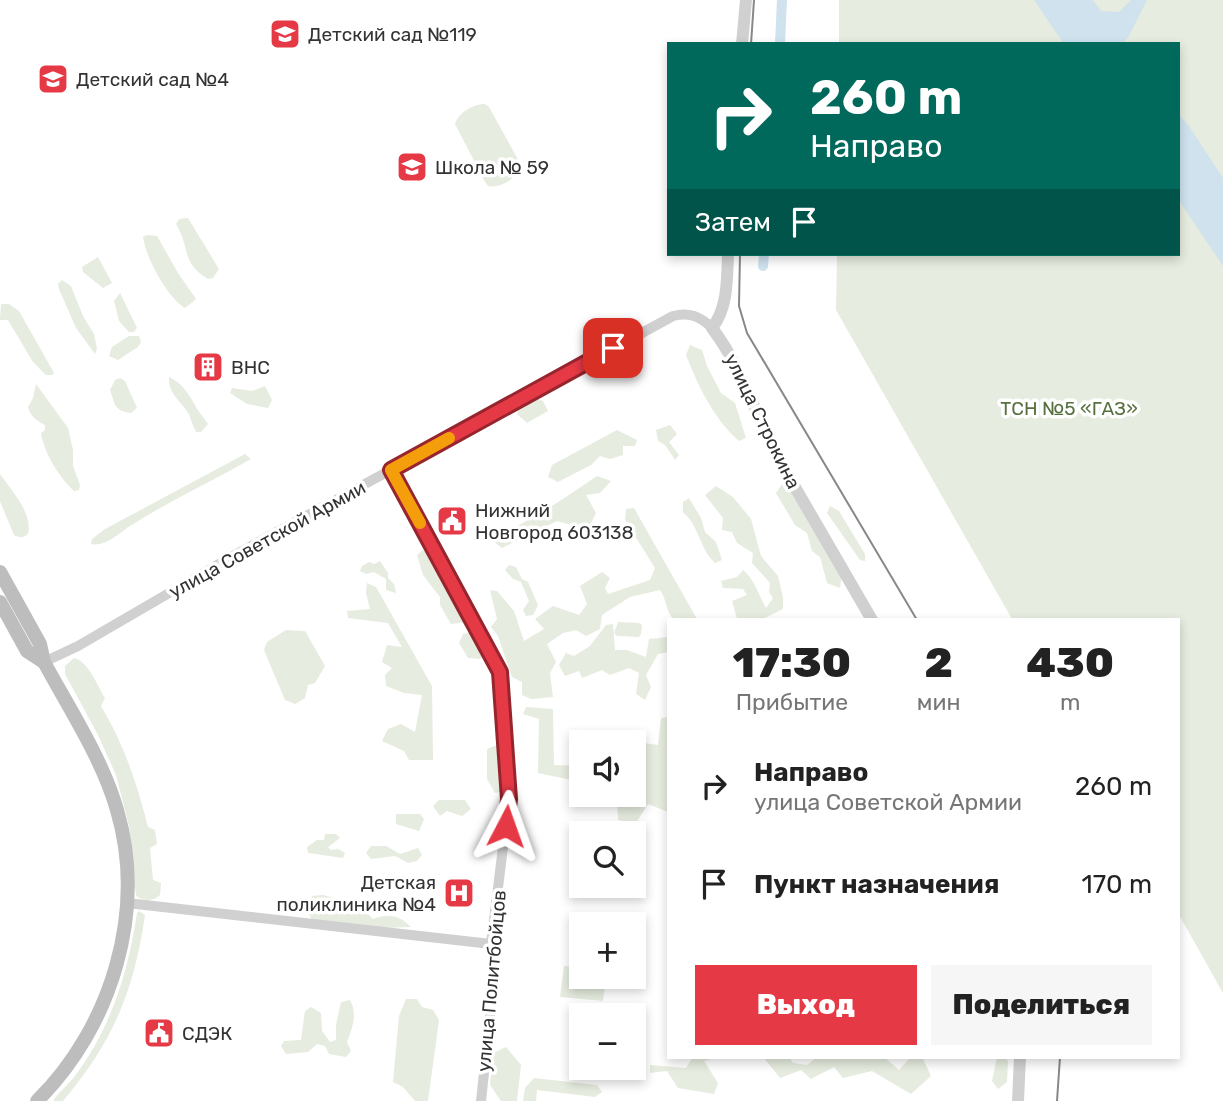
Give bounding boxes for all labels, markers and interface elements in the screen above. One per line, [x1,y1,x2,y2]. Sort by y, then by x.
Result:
school or university icon: Детский сад №119 [268,17,302,51]
place label: Детский сад №119 [308,23,477,46]
school or university icon: Детский сад №4 [36,62,70,96]
place label: Детский сад №4 [76,68,229,91]
text: 260 m [810,68,962,126]
icon: right [695,70,786,161]
text: Направо [810,127,943,165]
school or university icon: Школа № 59 [395,150,429,184]
place label: Школа № 59 [435,156,549,179]
icon: arrive [785,203,823,241]
text: Затем [695,207,771,238]
pin [583,318,643,378]
icon: arrive [594,329,632,367]
building icon: ВНС [191,350,225,384]
street label: улица Строкина [720,350,805,493]
place label: ВНС [231,356,270,379]
park label: ТСН №5 «ГАЗ» [1000,397,1138,420]
street label: улица Советской Армии [165,476,370,603]
place label: Нижний Новгород 603138 [475,499,634,544]
public building icon: Нижний Новгород 603138 [435,504,469,538]
text: 17:30 [733,638,851,688]
text: 2 [924,638,953,688]
text: 430 [1026,638,1114,688]
text: Прибытие [736,688,848,716]
text: мин [917,688,961,716]
text: m [1060,688,1080,716]
map controls [569,730,646,1080]
button: sound [569,730,646,807]
text: Направо [754,757,868,788]
icon: right [695,767,733,805]
text: 260 m [1075,771,1152,802]
text: улица Советской Армии [754,788,1022,816]
position arrow [469,789,543,863]
button: search [569,821,646,898]
icon: arrive [695,865,733,903]
text: Пункт назначения [754,869,999,900]
text: 170 m [1082,869,1152,900]
place label: Детская поликлиника №4 [276,871,436,916]
hospital icon: Детская поликлиника №4 [442,876,476,910]
street label: улица Политбойцов [472,889,511,1073]
button: + [569,912,646,989]
button: Выход [695,965,917,1045]
button: Поделиться [931,965,1152,1045]
button: − [569,1003,646,1080]
public building icon: СДЭК [142,1016,176,1050]
place label: СДЭК [182,1022,232,1045]

